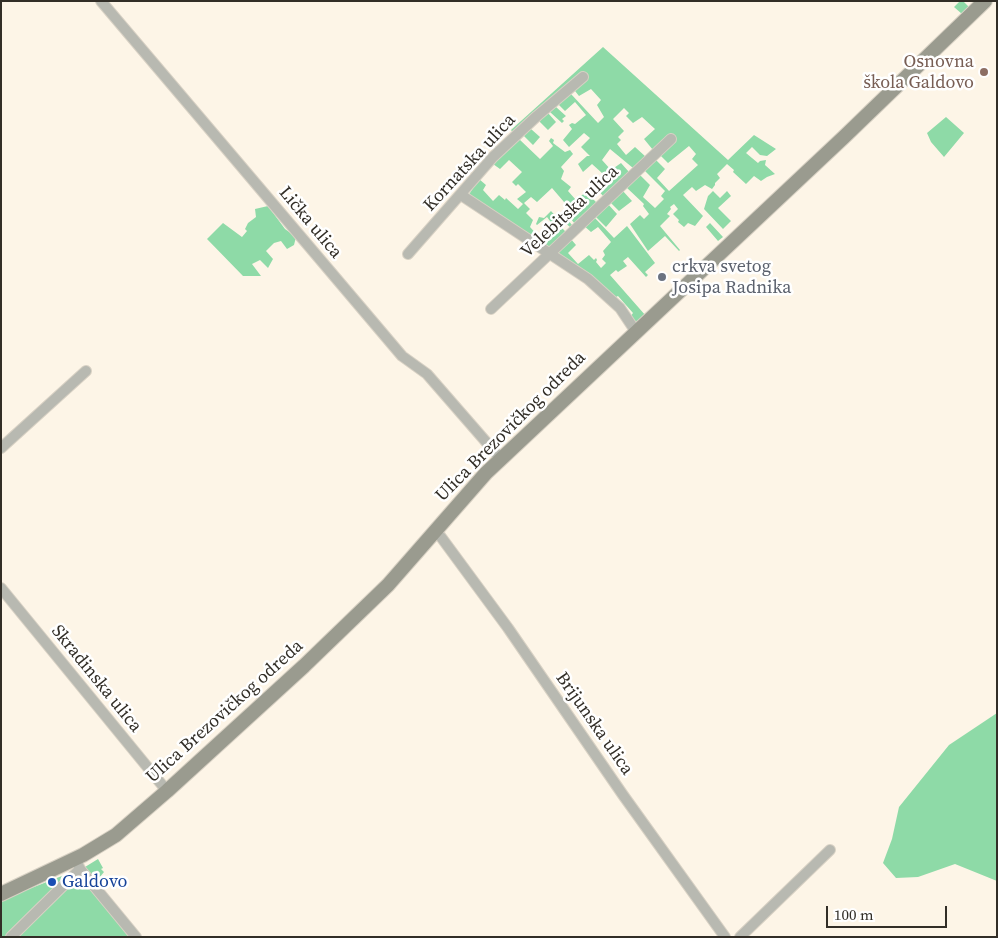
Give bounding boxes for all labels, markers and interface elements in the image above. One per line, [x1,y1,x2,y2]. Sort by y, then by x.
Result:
place label: Osnovna škola Galdovo [863,51,974,94]
marker: Osnovna škola Galdovo [978,66,990,78]
street label: Kornatska ulica [419,110,521,216]
street label: Velebitska ulica [517,161,623,263]
street label: Lička ulica [274,183,346,263]
place label: crkva svetog Josipa Radnika [672,256,791,298]
marker: crkva svetog Josipa Radnika [656,271,668,283]
street label: Ulica Brezovičkog odreda [431,347,591,507]
street label: Skradinska ulica [46,621,146,737]
street label: Ulica Brezovičkog odreda [142,636,308,788]
street label: Brijunska ulica [551,668,637,780]
place label: Galdovo [62,871,128,893]
marker: Galdovo [46,876,58,888]
scale bar [828,896,949,928]
text: 100 m [834,904,874,925]

